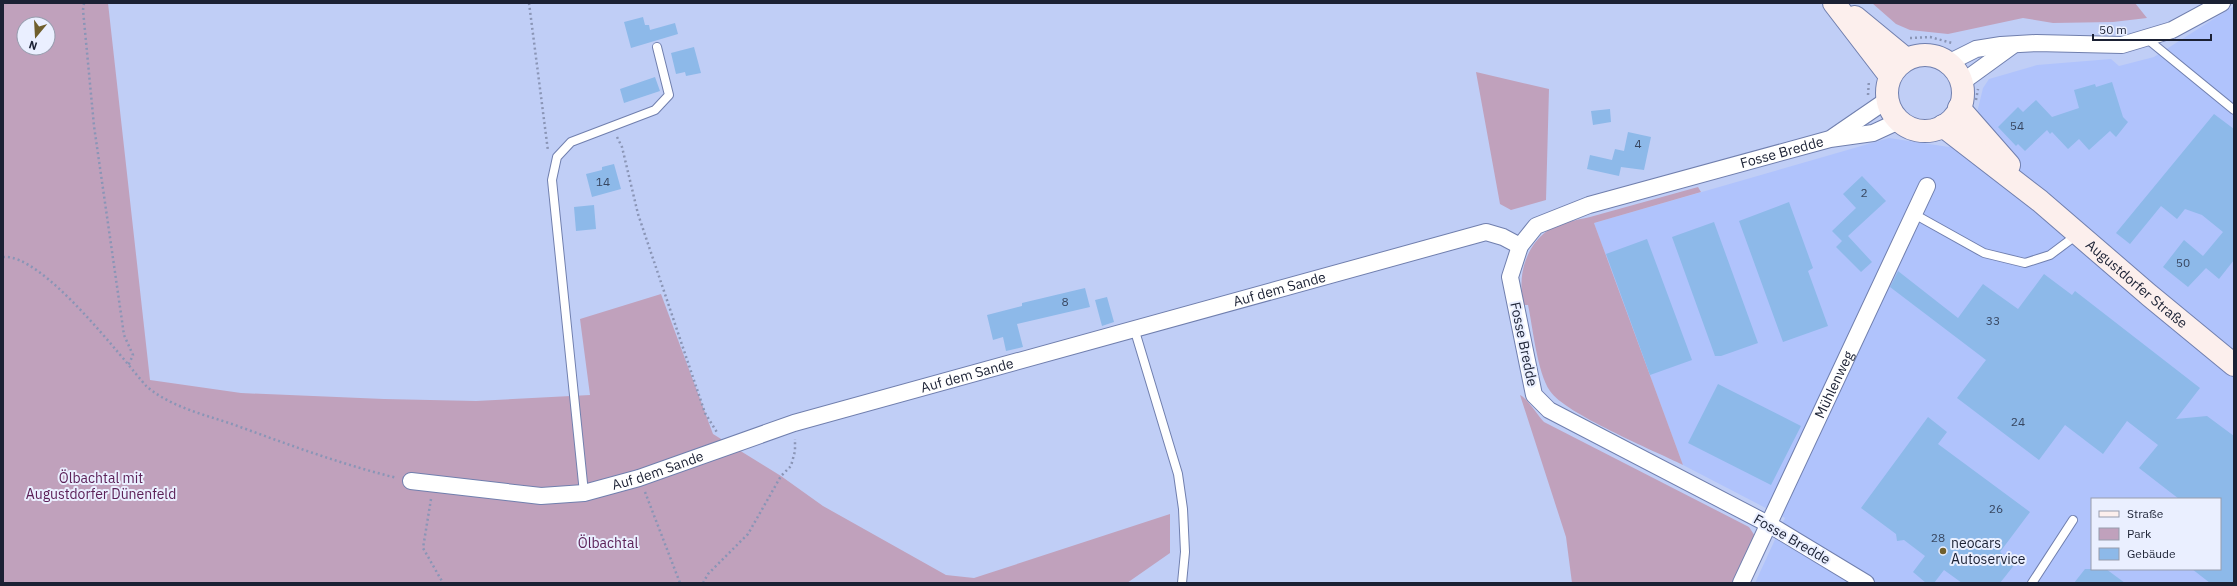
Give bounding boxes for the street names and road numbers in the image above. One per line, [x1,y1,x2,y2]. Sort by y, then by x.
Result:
street label: Fosse Bredde [1738,132,1826,172]
street label: Augustdorfer Straße [2082,236,2192,332]
street label: Auf dem Sande [1231,268,1328,310]
street label: Fosse Bredde [1506,300,1542,388]
street label: Mühlenweg [1810,348,1858,421]
street label: Auf dem Sande [919,354,1016,397]
street label: Auf dem Sande [610,447,706,494]
street label: Fosse Bredde [1750,510,1834,568]

